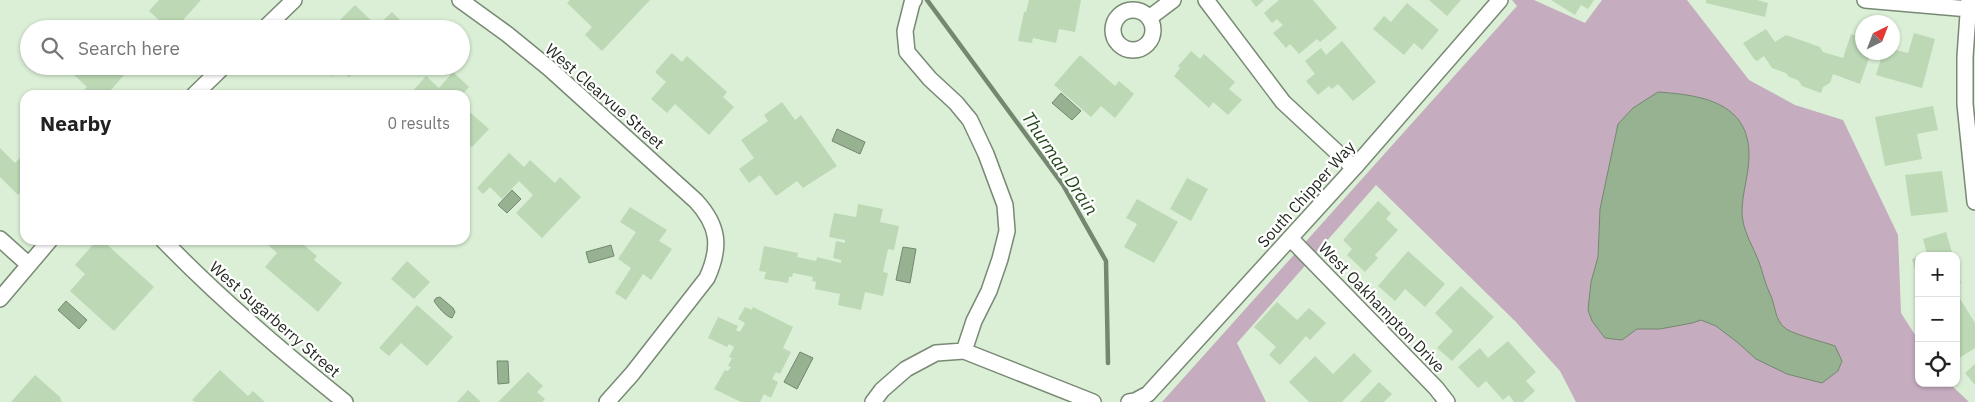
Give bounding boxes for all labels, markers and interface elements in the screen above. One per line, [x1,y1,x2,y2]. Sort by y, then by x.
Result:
north arrow [1855,15,1900,60]
search box [20,20,470,75]
icon: search [38,34,66,62]
text: Search here [78,36,180,60]
street label: West Clearvue Street [541,39,669,153]
water label: Thurman Drain [1017,107,1103,219]
text: Nearby [40,109,111,137]
text: 0 results [387,113,450,133]
street label: South Chipper Way [1253,137,1359,251]
street label: West Oakhampton Drive [1315,238,1450,376]
map controls [1915,252,1960,387]
button: + [1915,252,1960,297]
street label: West Sugarberry Street [206,257,344,381]
button: − [1915,297,1960,342]
button: locate [1915,342,1960,387]

